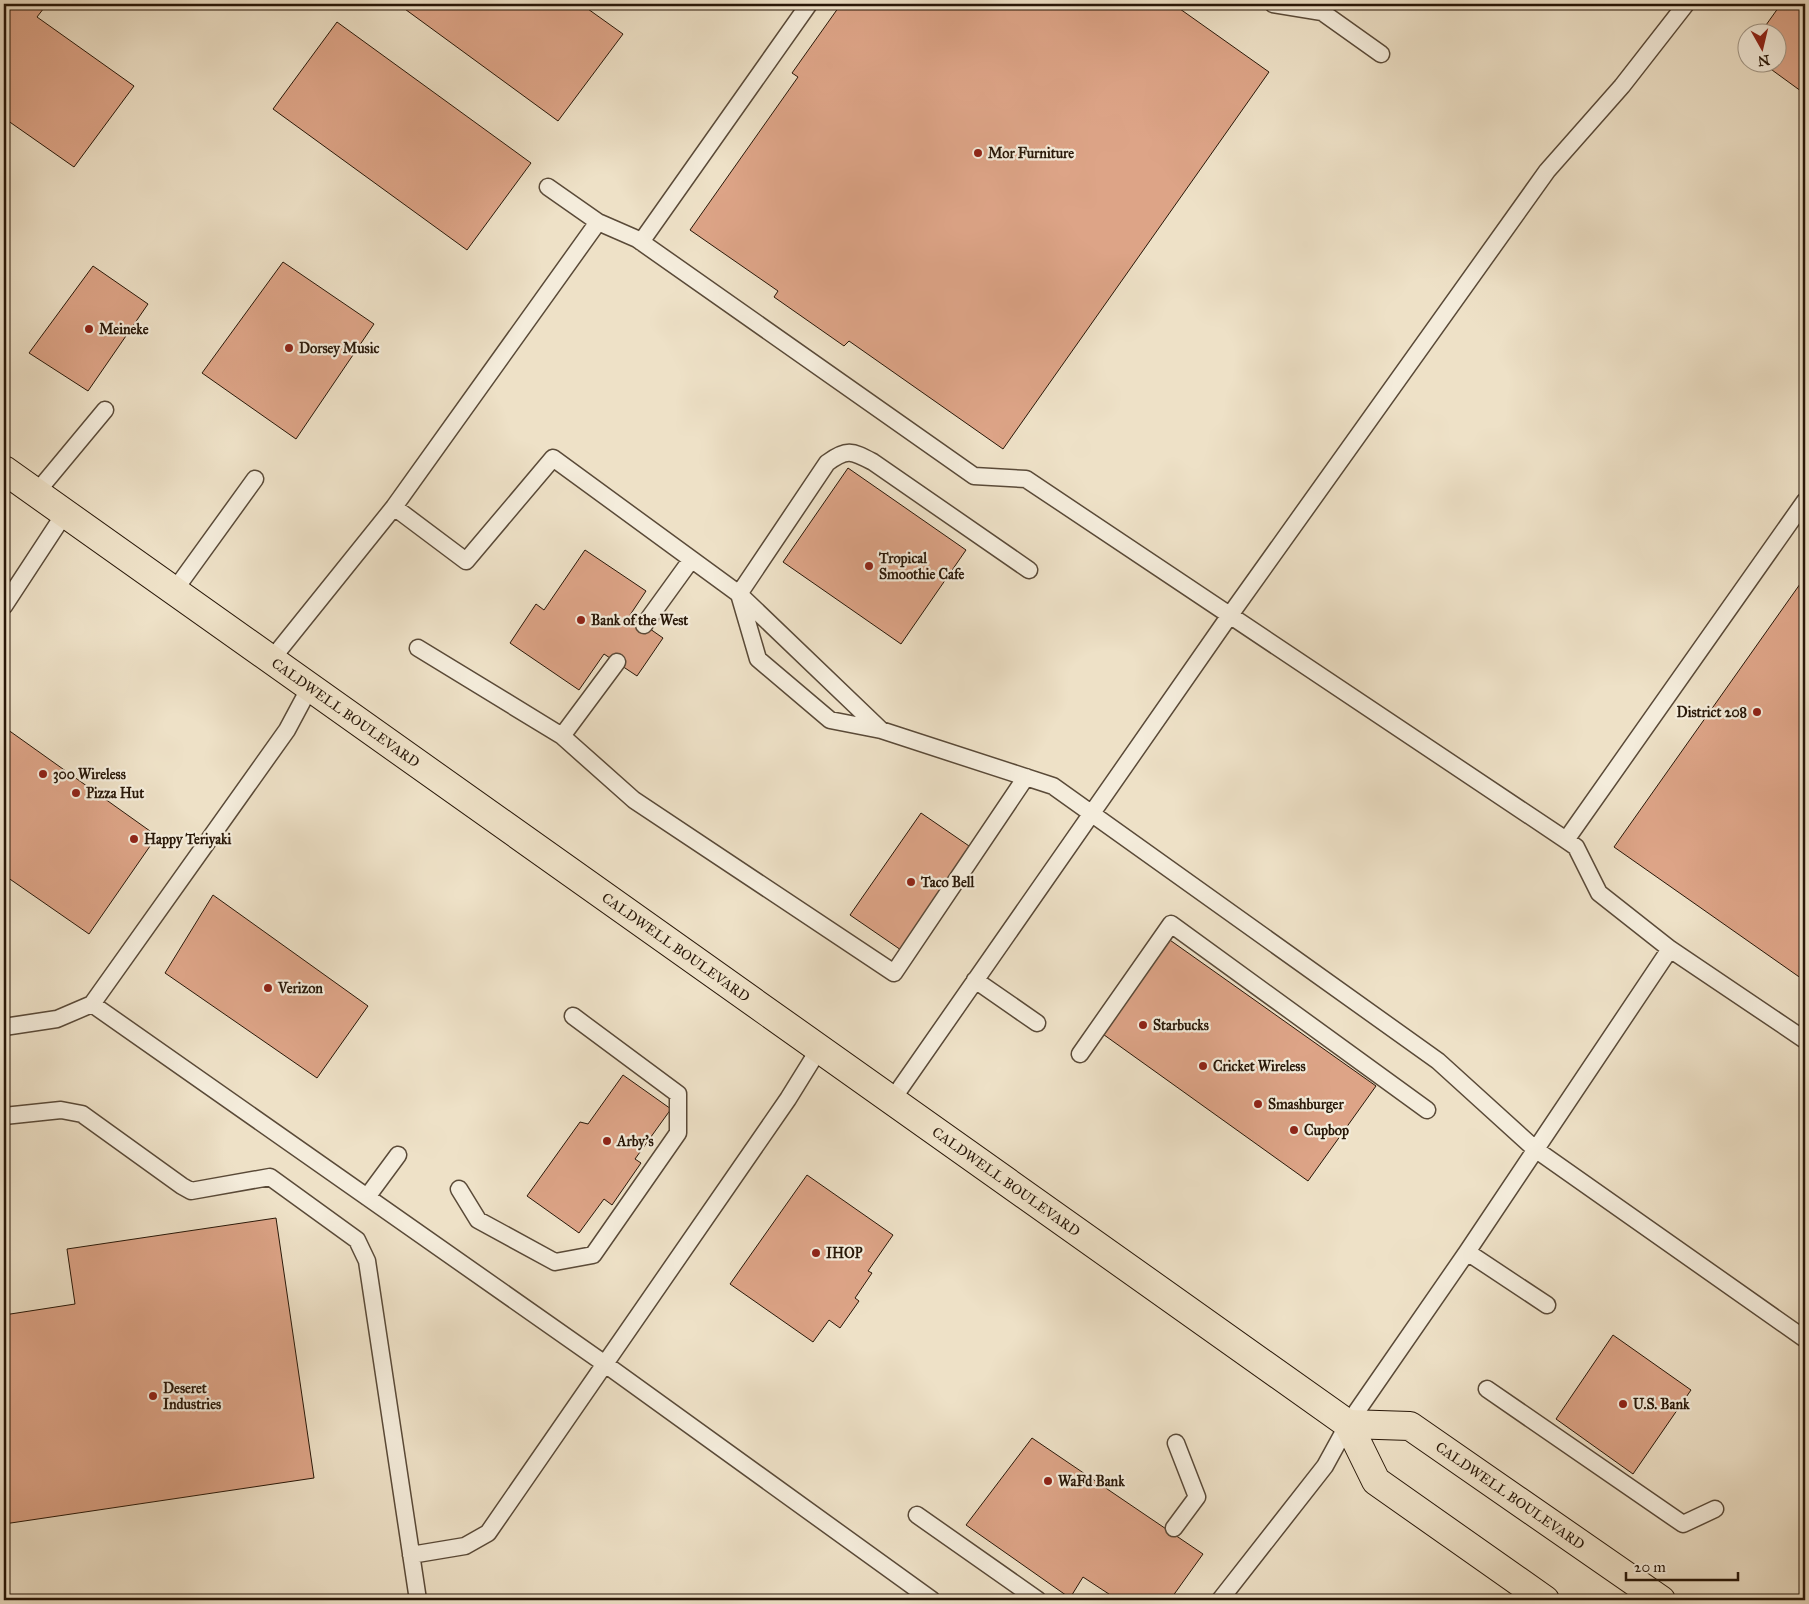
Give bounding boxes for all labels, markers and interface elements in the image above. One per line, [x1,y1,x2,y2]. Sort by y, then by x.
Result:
north arrow [1736,22,1786,72]
text: N [1757,51,1771,70]
place label: Mor Furniture [988,145,1074,162]
marker: Mor Furniture [972,147,984,159]
place label: Meineke [99,321,149,338]
marker: Meineke [83,323,95,335]
place label: Dorsey Music [299,340,379,358]
marker: Dorsey Music [283,342,295,354]
place label: Tropical Smoothie Cafe [878,550,965,583]
marker: Tropical Smoothie Cafe [863,560,875,572]
place label: Bank of the West [591,612,688,629]
marker: Bank of the West [575,614,587,626]
street label: CALDWELL BOULEVARD [268,655,423,771]
place label: District 208 [1677,704,1747,721]
marker: District 208 [1751,706,1763,718]
place label: 300 Wireless [53,766,126,784]
marker: 300 Wireless [37,768,49,780]
place label: Pizza Hut [86,785,144,802]
marker: Pizza Hut [70,787,82,799]
place label: Happy Teriyaki [144,831,232,849]
marker: Happy Teriyaki [128,833,140,845]
place label: Taco Bell [920,874,976,891]
marker: Taco Bell [905,876,917,888]
street label: CALDWELL BOULEVARD [598,889,753,1006]
place label: Verizon [277,980,323,997]
marker: Verizon [262,982,274,994]
place label: Starbucks [1153,1017,1209,1034]
marker: Starbucks [1137,1019,1149,1031]
place label: Cricket Wireless [1213,1058,1306,1075]
marker: Cricket Wireless [1197,1060,1209,1072]
place label: Smashburger [1268,1096,1344,1114]
marker: Smashburger [1252,1098,1264,1110]
place label: Cupbop [1304,1122,1349,1140]
street label: CALDWELL BOULEVARD [929,1123,1083,1240]
marker: Cupbop [1288,1124,1300,1136]
place label: Arby's [616,1133,654,1151]
marker: Arby's [601,1135,613,1147]
place label: IHOP [826,1245,863,1262]
marker: IHOP [810,1247,822,1259]
place label: Deseret Industries [163,1380,221,1413]
marker: Deseret Industries [147,1390,159,1402]
place label: U.S. Bank [1633,1396,1690,1413]
marker: U.S. Bank [1617,1398,1629,1410]
street label: CALDWELL BOULEVARD [1432,1438,1588,1553]
place label: WaFd Bank [1058,1473,1125,1490]
marker: WaFd Bank [1042,1475,1054,1487]
scale bar [1626,1549,1739,1581]
text: 20 m [1634,1558,1666,1576]

